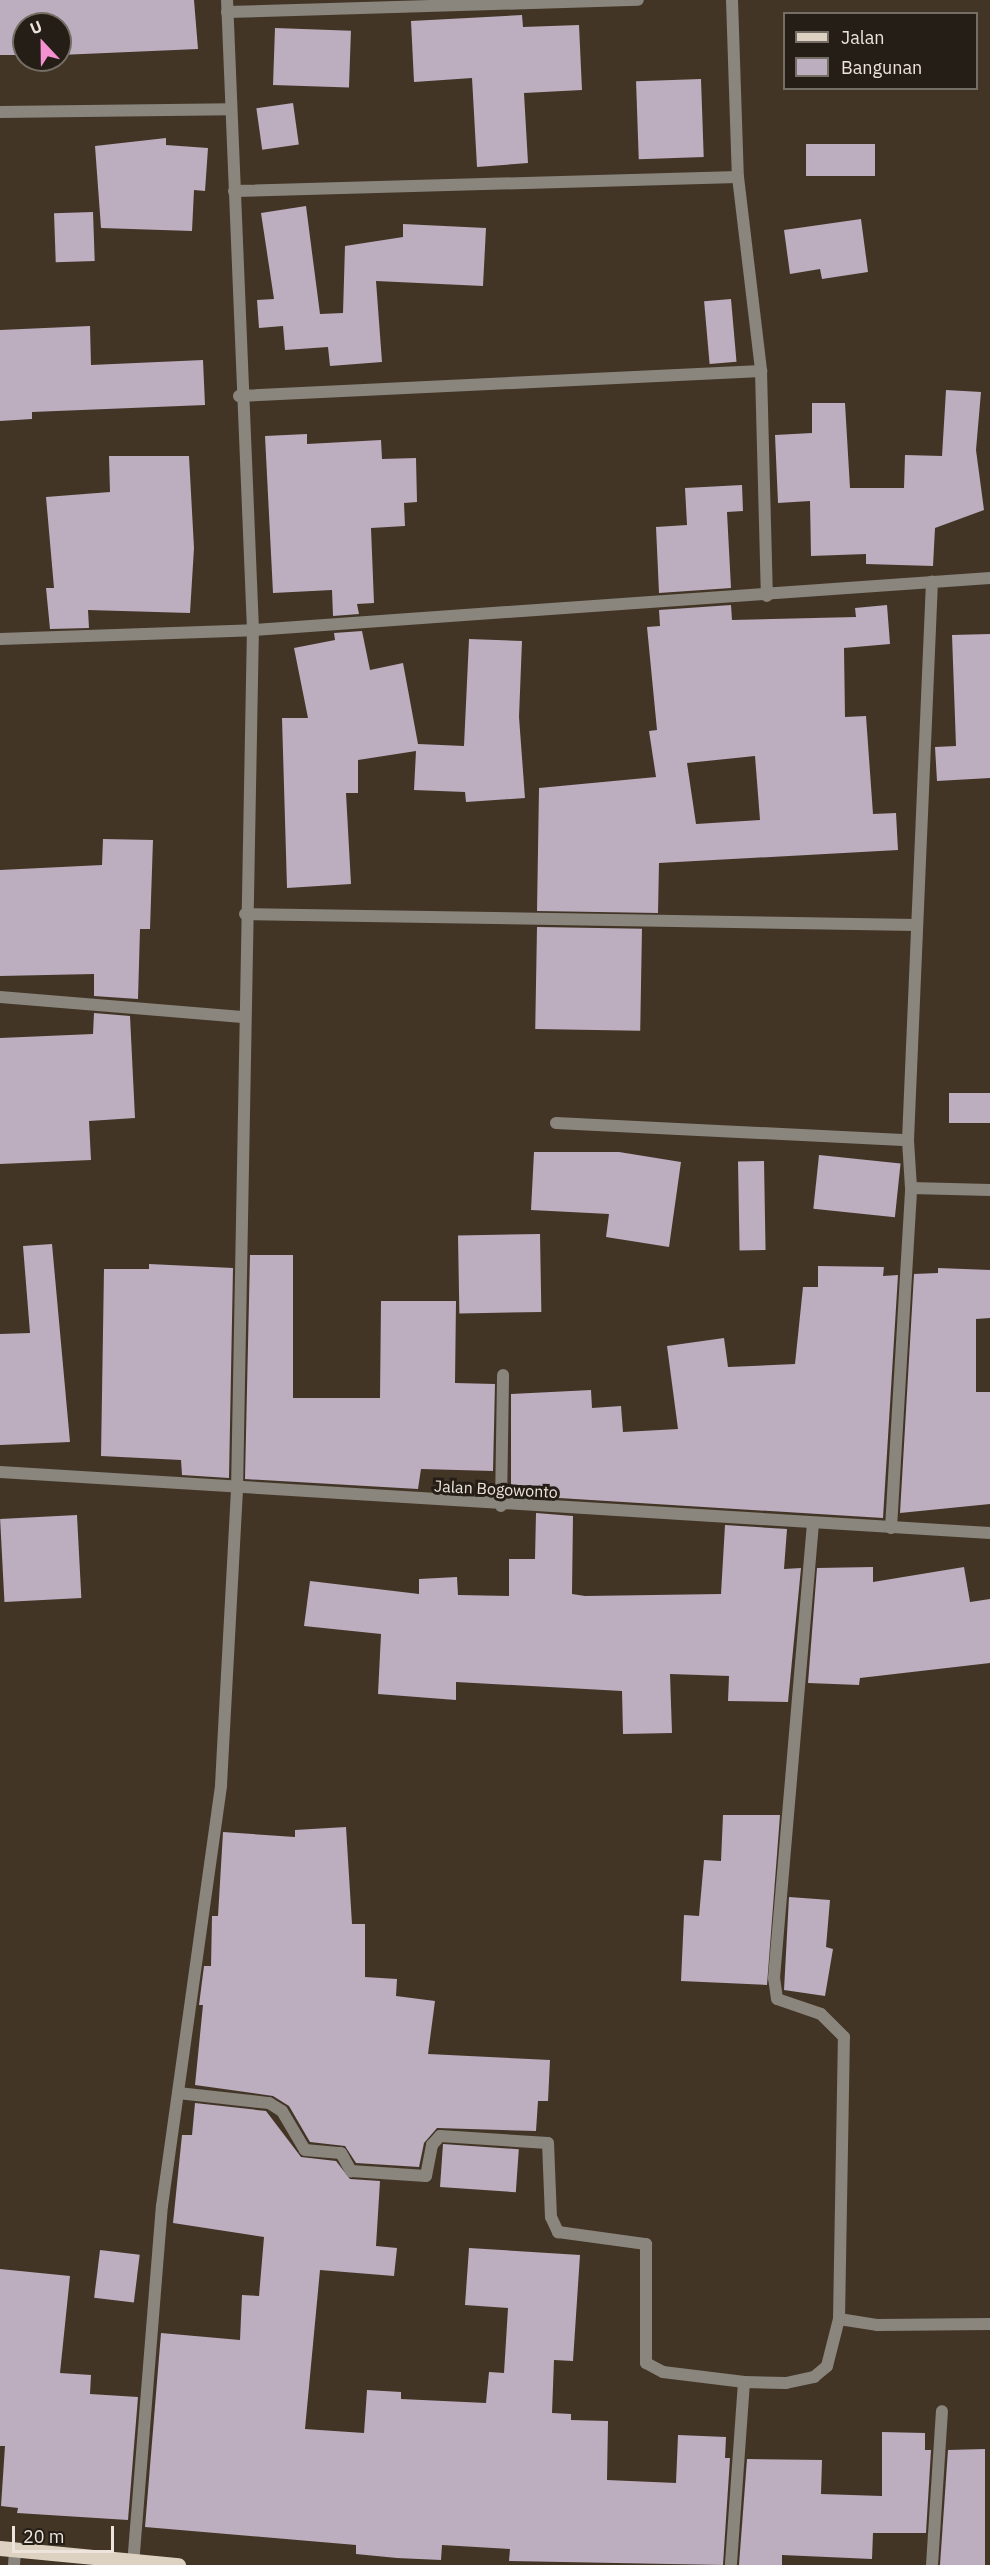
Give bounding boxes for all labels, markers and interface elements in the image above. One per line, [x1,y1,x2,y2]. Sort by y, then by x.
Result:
north arrow [12,12,72,72]
legend [783,12,978,90]
text: U [27,16,45,39]
text: Jalan [841,26,885,49]
text: Bangunan [841,56,922,79]
street label: Jalan Bogowonto [434,1476,558,1502]
scale bar [15,2514,117,2552]
text: 20 m [23,2525,65,2548]

